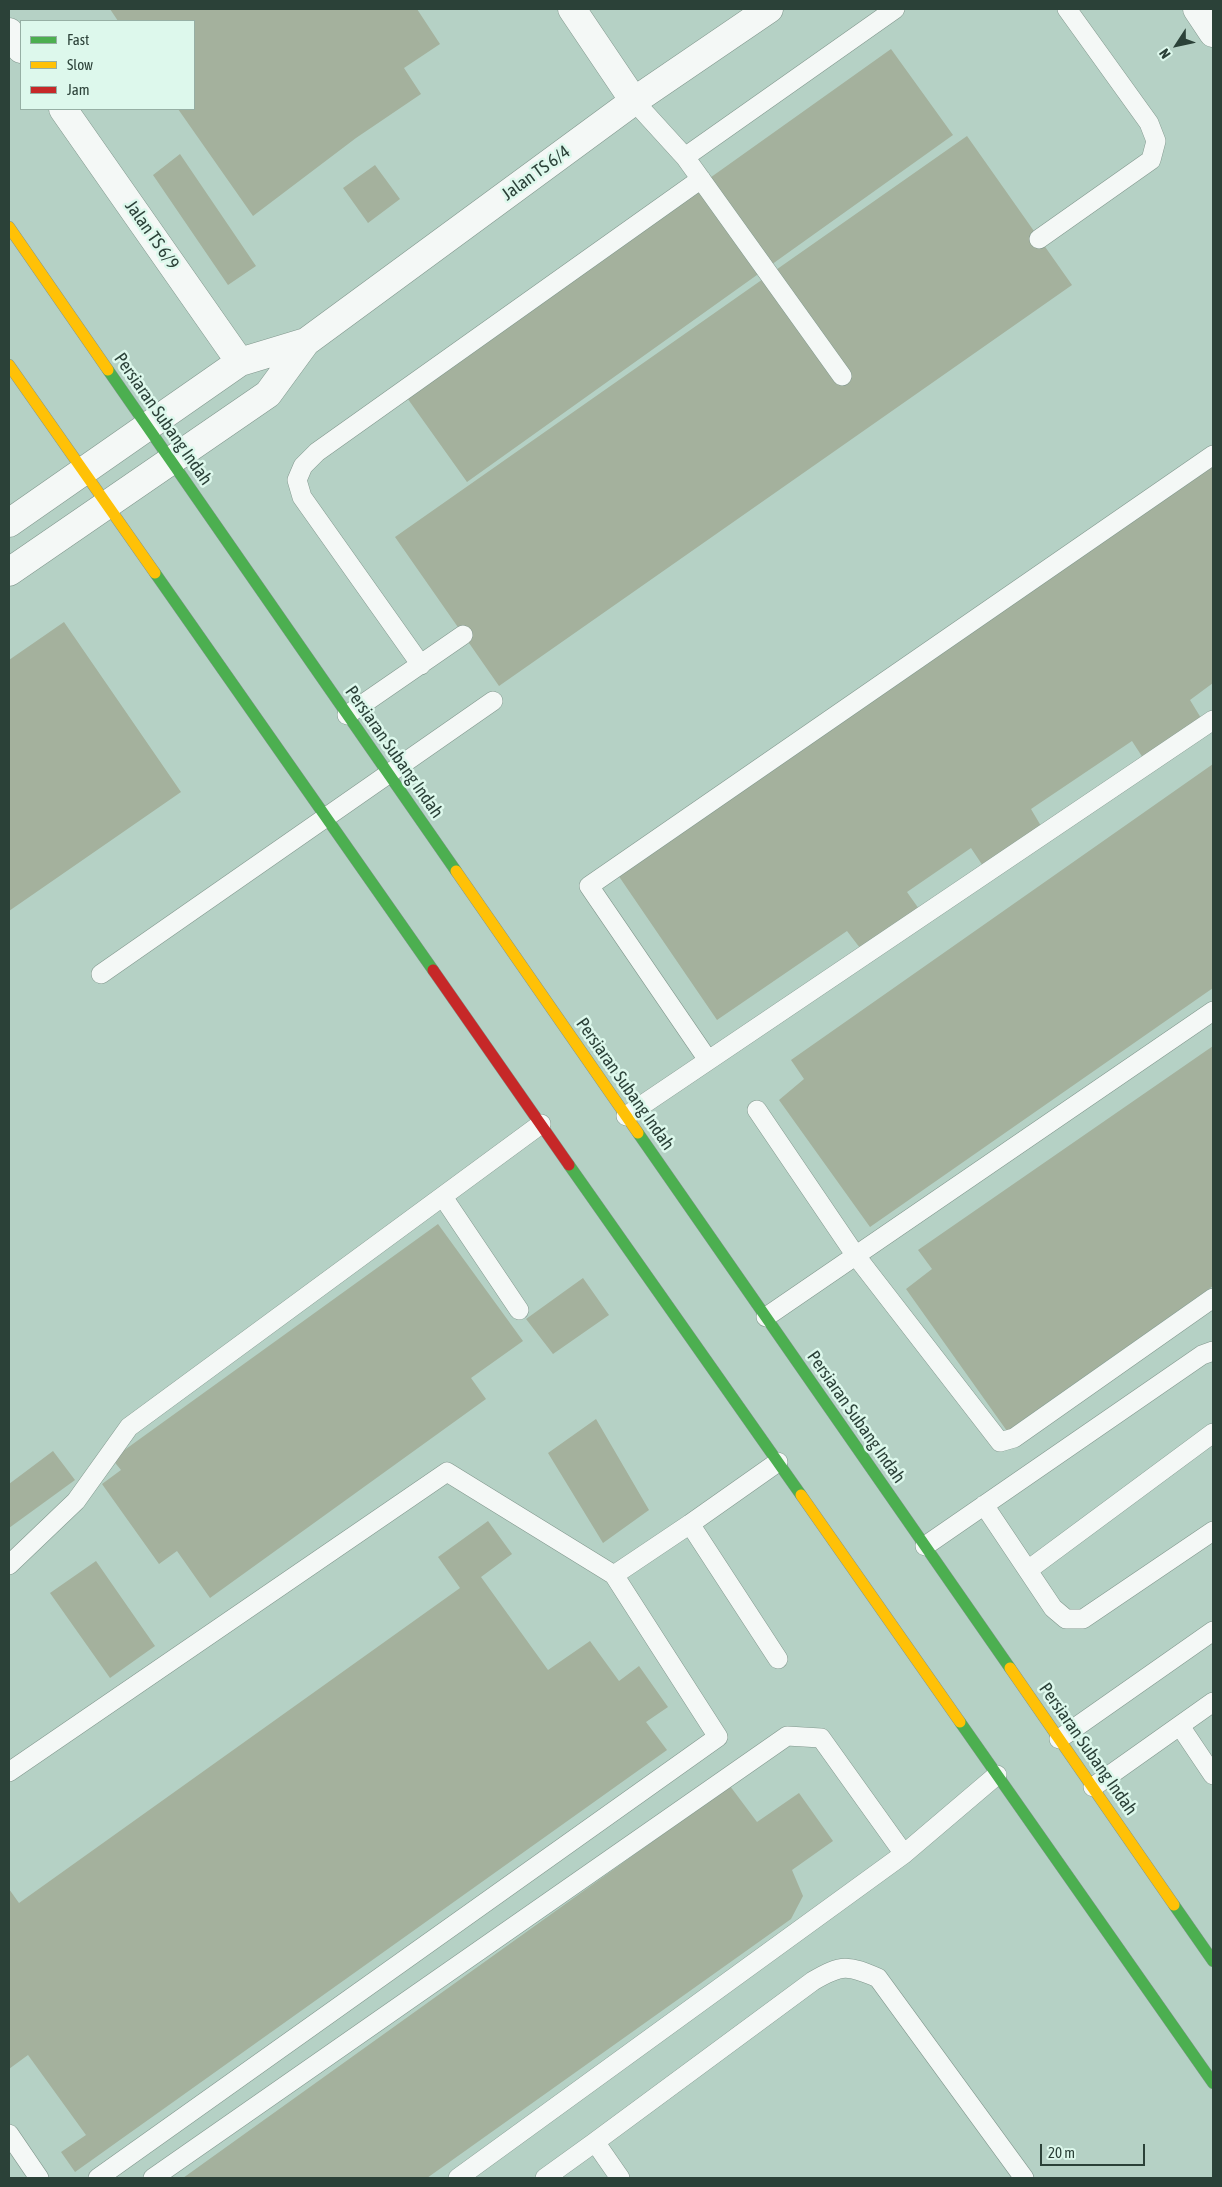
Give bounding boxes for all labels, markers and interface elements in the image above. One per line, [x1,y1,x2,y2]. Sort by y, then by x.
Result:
legend [20,20,195,110]
north arrow [1152,20,1202,70]
text: Fast [67,31,89,48]
text: N [1156,46,1174,62]
text: Slow [67,56,93,73]
text: Jam [67,81,90,98]
street label: Jalan TS 6/4 [498,141,574,205]
street label: Jalan TS 6/9 [120,196,184,274]
street label: Persiaran Subang Indah [109,349,217,489]
street label: Persiaran Subang Indah [340,682,448,822]
street label: Persiaran Subang Indah [571,1014,679,1154]
street label: Persiaran Subang Indah [802,1347,910,1487]
street label: Persiaran Subang Indah [1034,1679,1142,1819]
scale bar [1042,2134,1147,2166]
text: 20 m [1048,2144,1075,2161]

